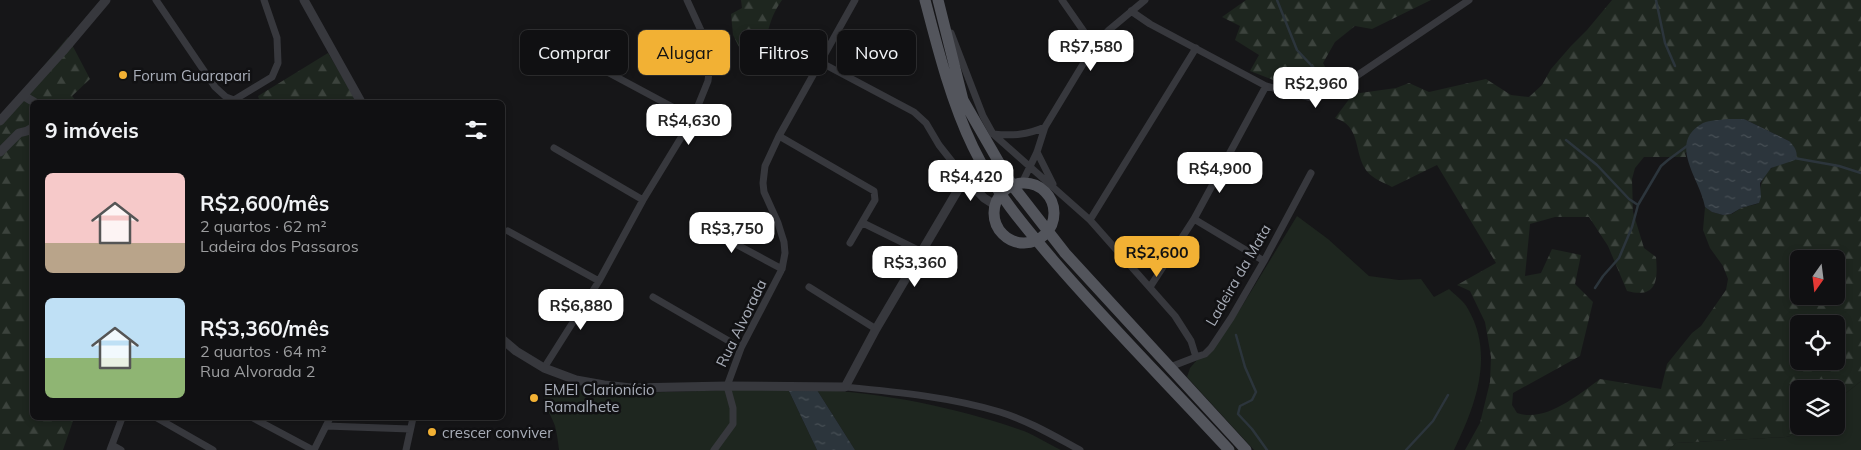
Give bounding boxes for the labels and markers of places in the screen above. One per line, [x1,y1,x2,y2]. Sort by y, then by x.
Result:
pin: R$7,580 [1045,30,1137,72]
place label: Forum Guarapari [133,66,251,85]
pin: R$2,960 [1270,66,1362,109]
marker: Forum Guarapari [117,69,129,81]
pin: R$4,630 [643,104,735,146]
pin: R$4,900 [1174,152,1266,194]
pin: R$4,420 [925,160,1017,202]
pin: R$3,750 [686,212,778,254]
pin: R$2,600 [1111,236,1203,278]
pin: R$3,360 [869,246,961,288]
pin: R$6,880 [535,288,627,331]
place label: EMEI Clarionício Ramalhete [544,380,655,416]
marker: EMEI Clarionício Ramalhete [528,392,540,404]
place label: crescer conviver [442,423,553,442]
marker: crescer conviver [426,426,438,438]

